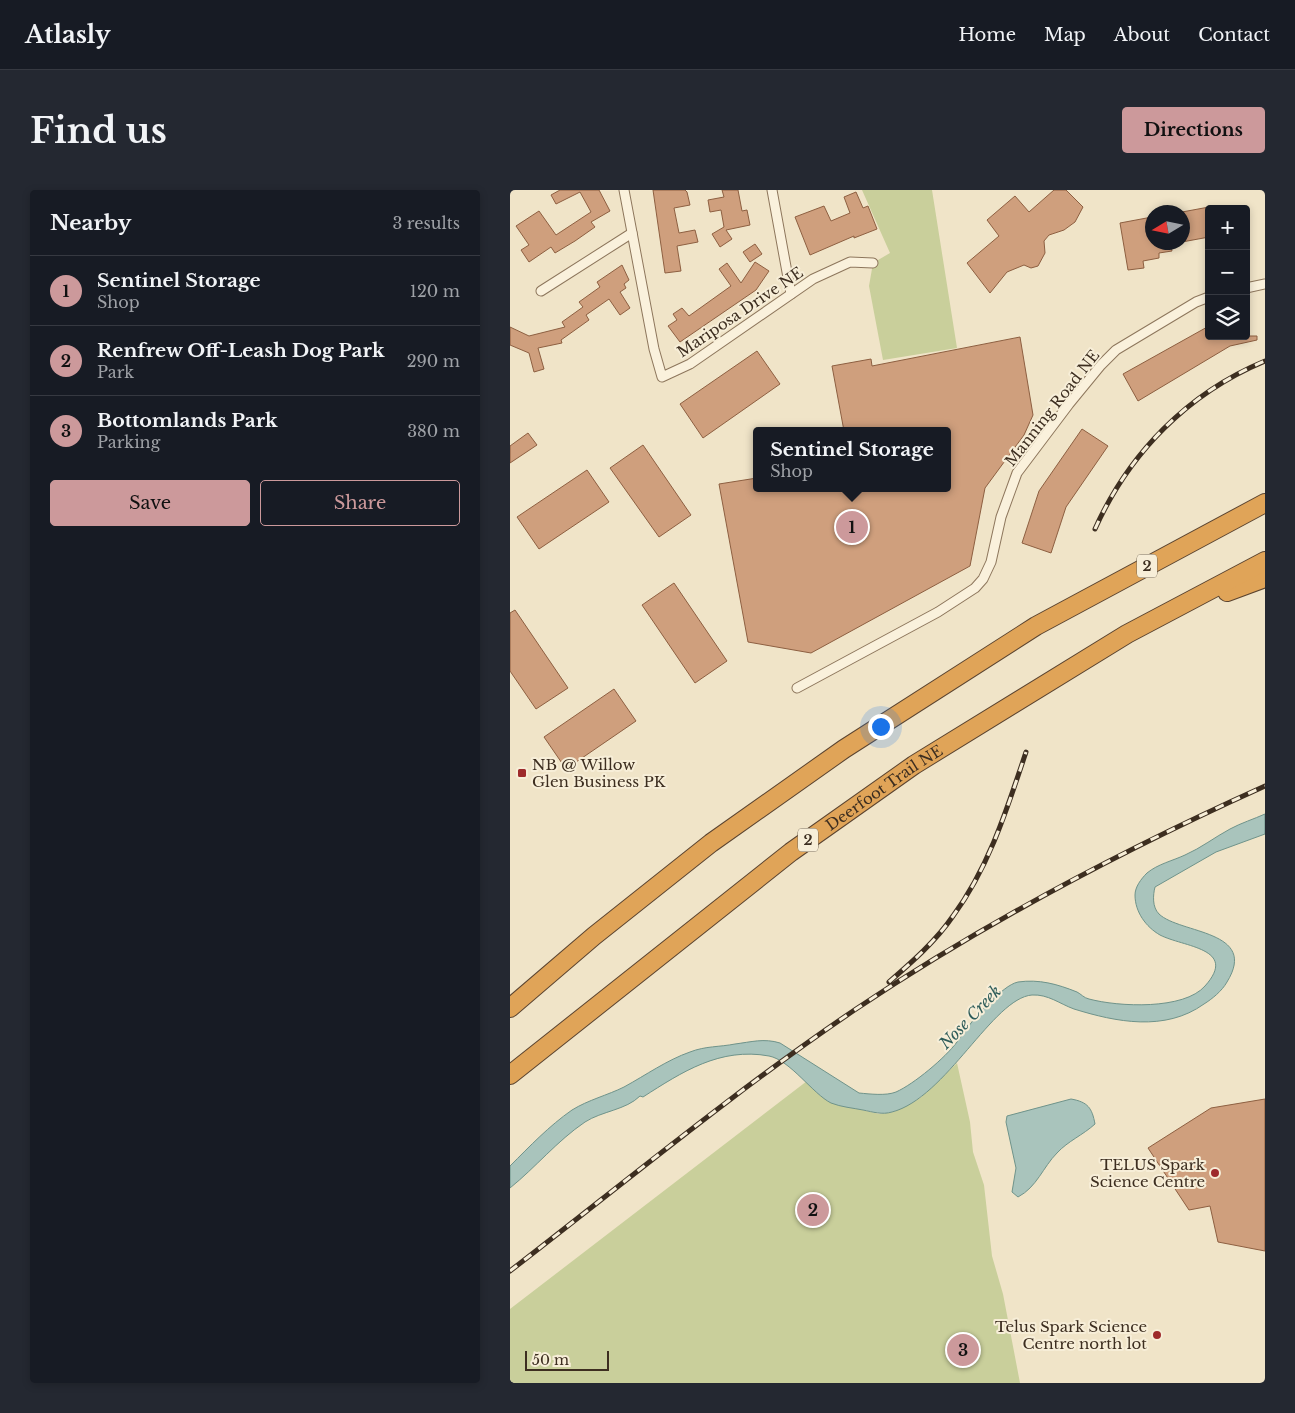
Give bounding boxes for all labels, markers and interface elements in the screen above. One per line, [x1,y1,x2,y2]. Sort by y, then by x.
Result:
text: Atlasly [25,20,111,49]
text: Home [958,24,1016,46]
text: Map [1044,24,1086,46]
text: About [1114,24,1170,46]
text: Contact [1198,24,1270,46]
button: Directions [1122,107,1265,153]
text: Find us [30,109,167,152]
north arrow [1145,205,1190,250]
map controls [1205,205,1250,340]
button: + [1205,205,1250,250]
text: Nearby [50,210,131,236]
text: 3 results [392,213,460,233]
button: − [1205,250,1250,295]
street label: Mariposa Drive NE [673,263,807,361]
text: Sentinel Storage [97,269,261,292]
text: 1 [63,281,69,301]
text: 120 m [410,281,460,301]
text: Shop [97,292,140,312]
button: layers [1205,295,1250,340]
text: Renfrew Off-Leash Dog Park [97,339,385,362]
street label: Manning Road NE [1001,346,1103,470]
text: 2 [61,351,71,371]
text: 290 m [407,351,460,371]
text: Park [97,362,134,382]
text: Bottomlands Park [97,409,278,432]
text: 3 [61,421,71,441]
text: 380 m [407,421,460,441]
popup [753,427,951,492]
text: Parking [97,432,160,452]
text: Sentinel Storage [770,438,934,461]
text: Shop [770,461,813,481]
button: Save [50,480,250,526]
button: Share [260,480,460,526]
pin: 1 [836,508,868,546]
road number: 2 [1137,554,1157,578]
your location [868,714,894,740]
street label: Deerfoot Trail NE [822,740,946,834]
place label: NB @ Willow Glen Business PK [532,755,666,791]
marker: NB @ Willow Glen Business PK [516,767,528,779]
road number: 2 [798,828,818,852]
water label: Nose Creek [934,981,1005,1054]
place label: TELUS Spark Science Centre [1090,1155,1206,1191]
marker: TELUS Spark Science Centre [1209,1167,1221,1179]
pin: 2 [797,1191,829,1229]
place label: Telus Spark Science Centre north lot [995,1317,1147,1353]
marker: Telus Spark Science Centre north lot [1151,1329,1163,1341]
pin: 3 [947,1331,979,1369]
scale bar [525,1348,609,1371]
text: 50 m [532,1351,569,1369]

